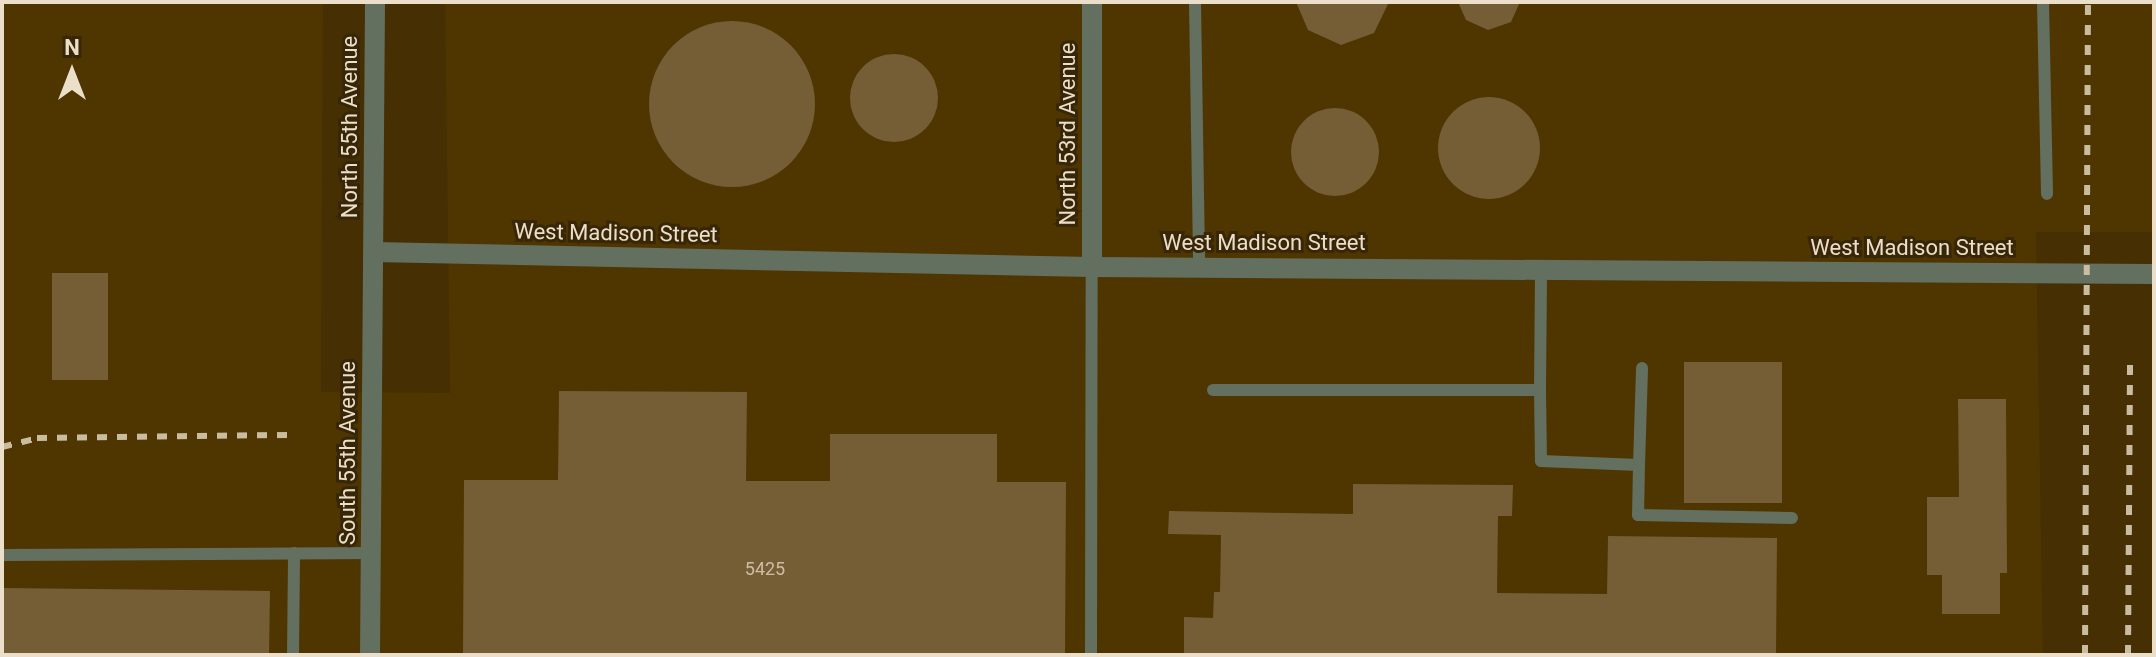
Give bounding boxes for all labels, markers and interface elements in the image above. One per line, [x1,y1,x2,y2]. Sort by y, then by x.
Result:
north arrow [32,32,112,112]
text: N [64,35,80,60]
street label: North 55th Avenue [337,36,363,218]
street label: North 53rd Avenue [1055,43,1081,225]
street label: West Madison Street [514,218,718,248]
street label: West Madison Street [1162,230,1366,256]
street label: West Madison Street [1810,235,2014,261]
street label: South 55th Avenue [335,361,361,545]
house number: 5425 [745,558,785,580]

